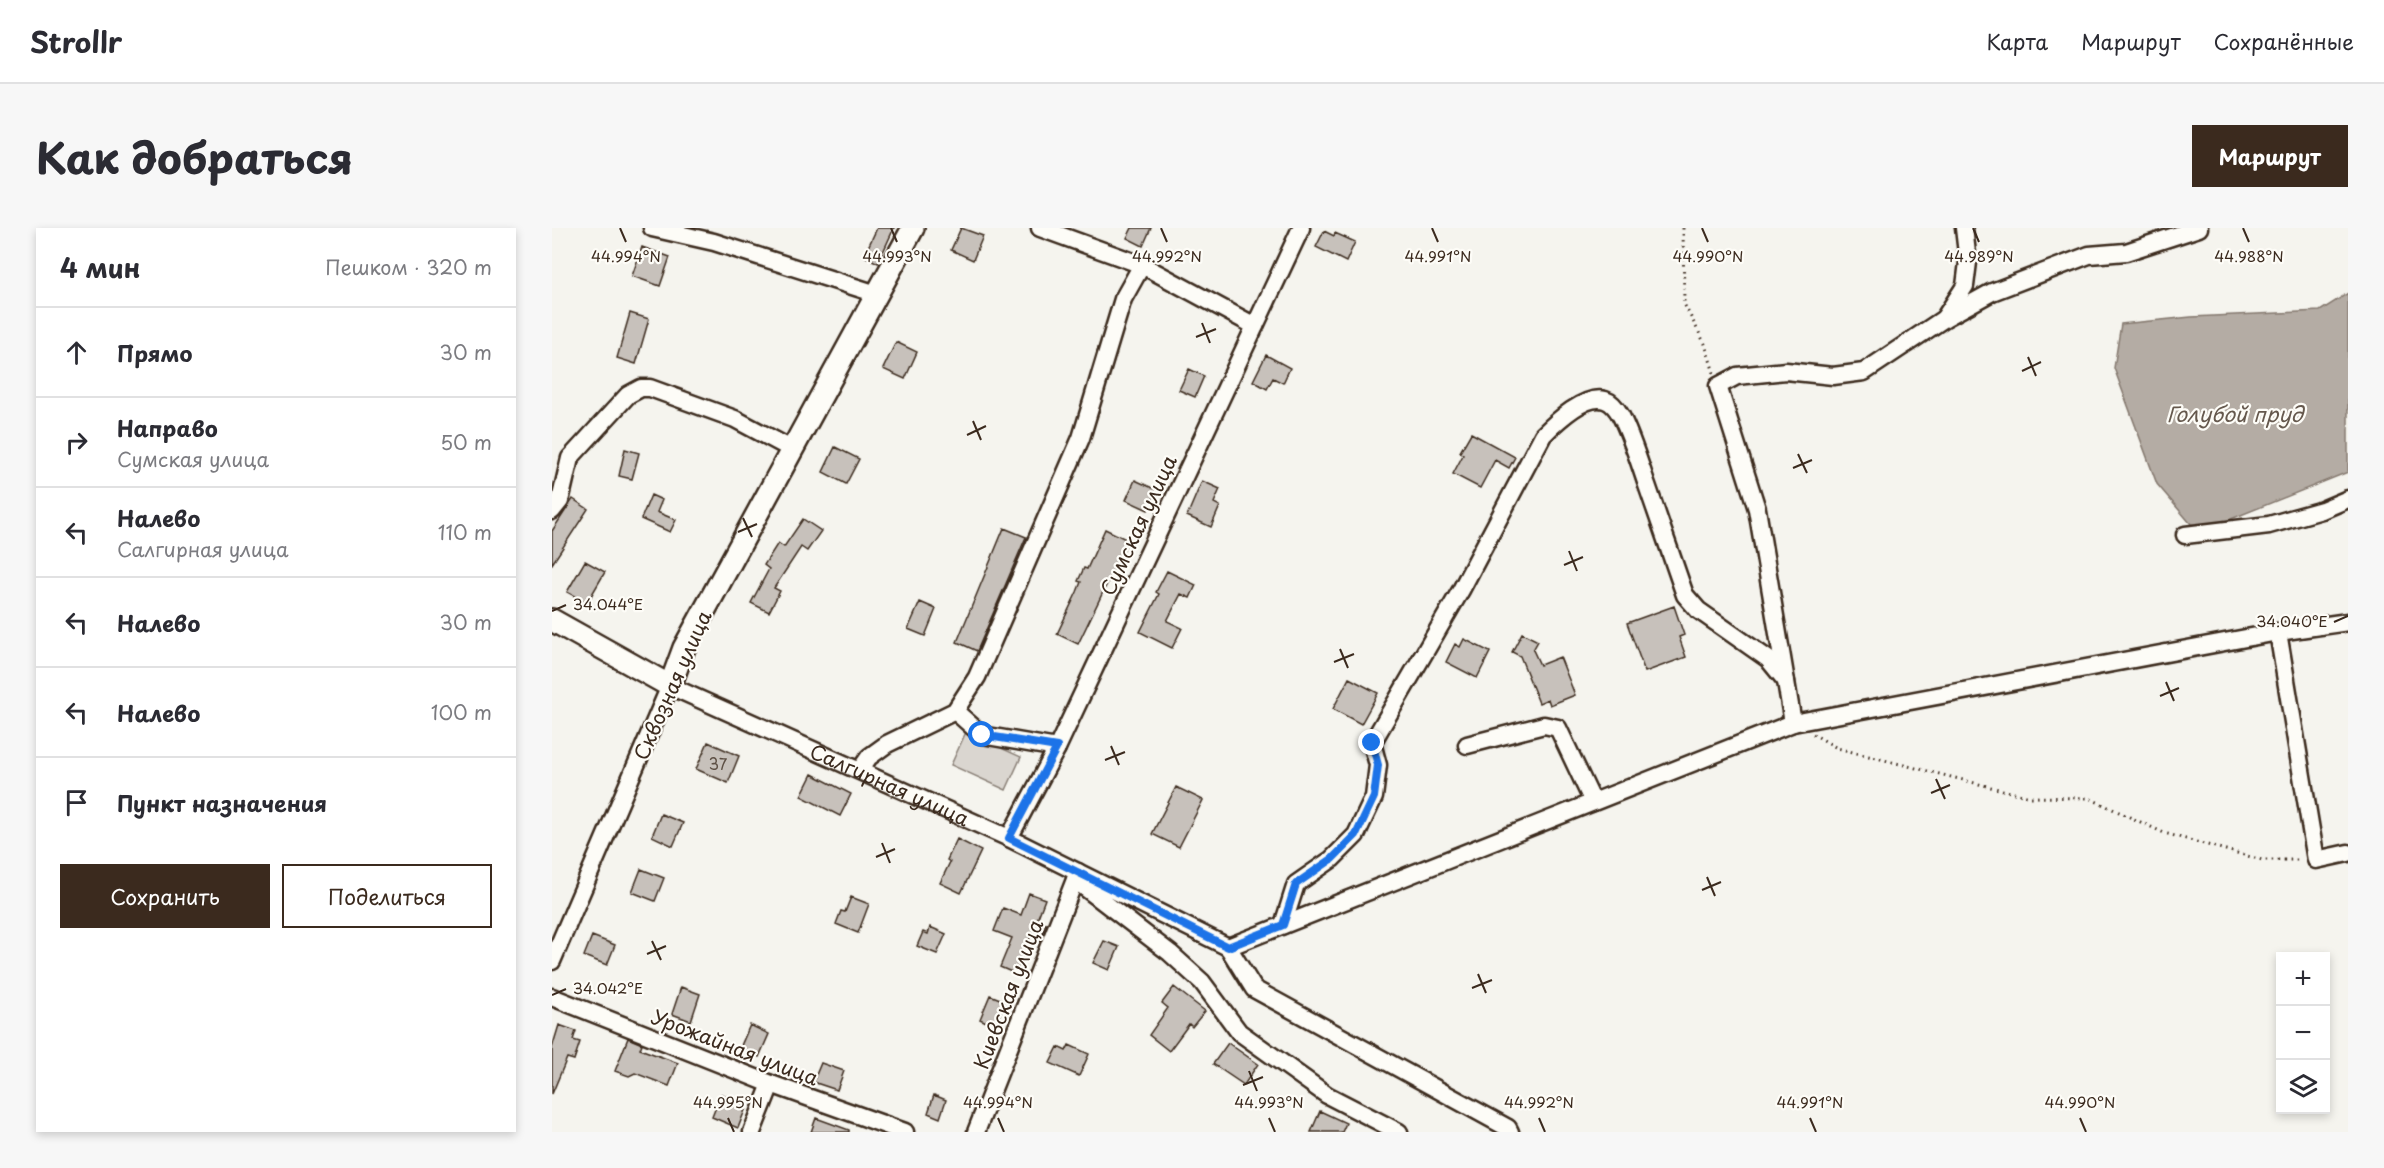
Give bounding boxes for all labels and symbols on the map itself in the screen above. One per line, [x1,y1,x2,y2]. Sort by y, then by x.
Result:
text: 44.994°N [591,244,661,267]
text: 44.993°N [862,244,932,267]
text: 44.992°N [1132,244,1202,267]
text: 44.991°N [1404,244,1472,267]
text: 44.990°N [1672,244,1744,267]
text: 44.989°N [1944,244,2014,267]
text: 44.988°N [2214,244,2284,267]
water label: Голубой пруд [2167,397,2305,429]
street label: Сумская улица [1092,449,1184,600]
text: 34.044°E [573,592,643,615]
street label: Сквозная улица [626,605,719,765]
text: 34.040°E [2256,609,2328,632]
route start [968,721,994,747]
route end [1358,729,1384,755]
street label: Салгирная улица [805,736,975,833]
house number: 37 [709,751,728,775]
street label: Киевская улица [966,914,1051,1073]
text: 34.042°E [573,976,643,999]
street label: Урожайная улица [647,1001,823,1093]
text: 44.995°N [693,1090,763,1113]
text: 44.994°N [963,1090,1033,1113]
text: 44.993°N [1234,1090,1304,1113]
text: 44.992°N [1504,1090,1574,1113]
text: 44.991°N [1776,1090,1844,1113]
text: 44.990°N [2044,1090,2116,1113]

